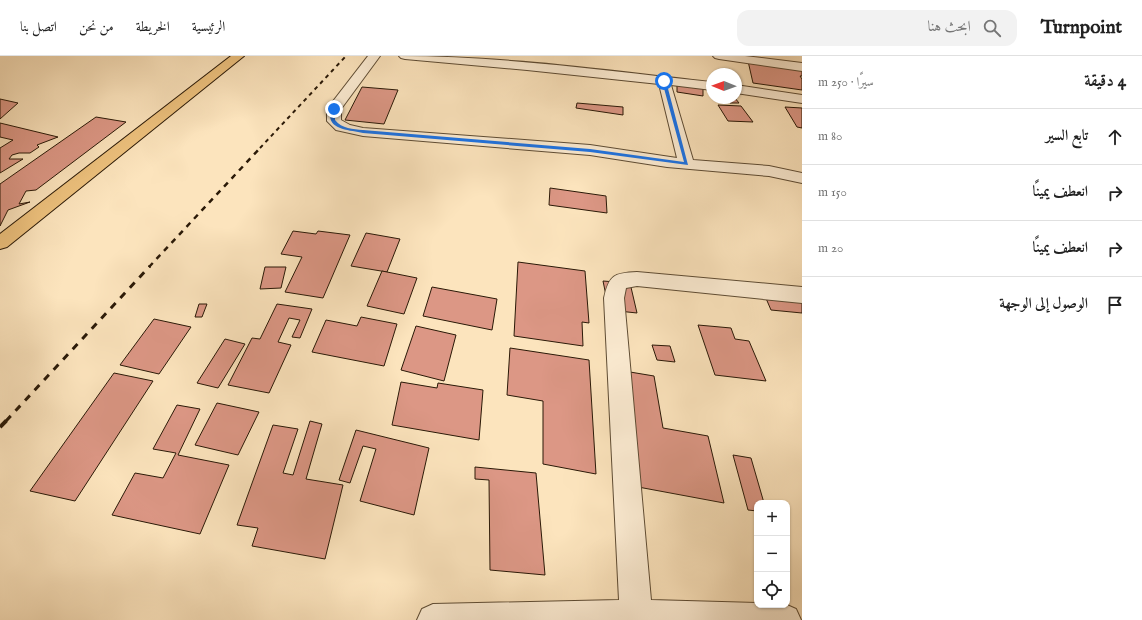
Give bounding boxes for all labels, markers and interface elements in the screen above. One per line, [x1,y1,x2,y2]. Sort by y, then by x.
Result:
search box [737,10,1017,46]
text: Turnpoint [1041,16,1122,40]
text: ابحث هنا [927,17,971,36]
icon: search [981,17,1003,39]
text: اتصل بنا [20,18,57,36]
text: من نحن [79,18,114,36]
text: الخريطة [136,18,170,36]
text: الرئيسية [192,18,225,36]
north arrow [706,68,742,104]
text: 4 دقيقة [1084,71,1126,92]
route start [655,72,673,90]
text: سيرًا · 250 m [818,74,874,91]
route end [325,100,343,118]
text: تابع السير [1046,126,1088,145]
icon: ahead [1104,126,1126,148]
text: 80 m [818,128,842,145]
text: انعطف يمينًا [1032,182,1088,201]
icon: right [1104,182,1126,204]
text: 150 m [818,184,847,201]
text: انعطف يمينًا [1032,238,1088,257]
icon: right [1104,238,1126,260]
text: 20 m [818,240,843,257]
text: الوصول إلى الوجهة [999,294,1088,313]
icon: arrive [1104,294,1126,316]
map controls [754,500,790,608]
button: + [754,500,790,536]
button: − [754,536,790,572]
button: locate [754,572,790,608]

